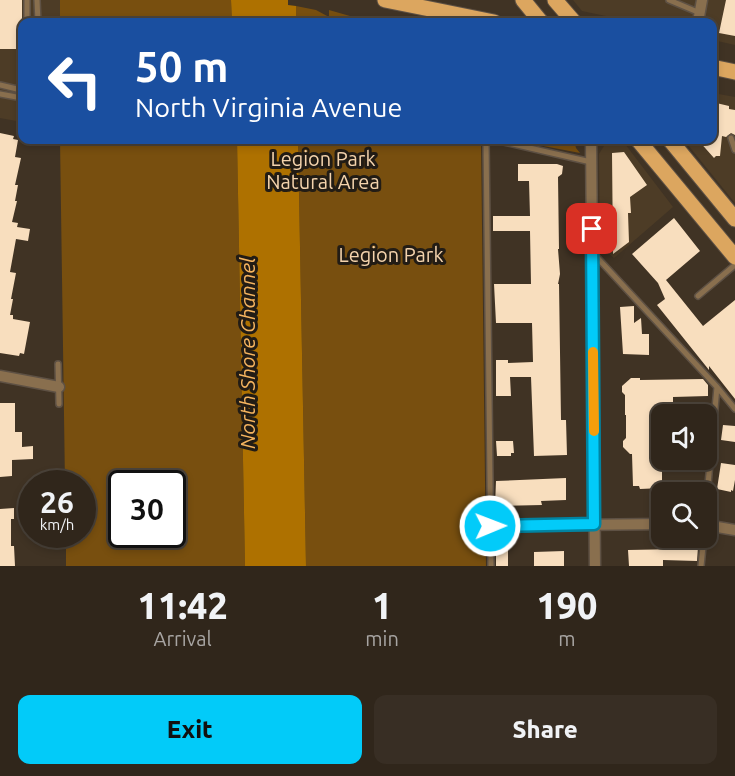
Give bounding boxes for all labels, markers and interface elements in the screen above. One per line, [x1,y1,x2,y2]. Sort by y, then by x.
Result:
icon: left [36,42,114,120]
text: 50 m [135,43,229,90]
text: North Virginia Avenue [135,92,402,122]
park label: Legion Park Natural Area [266,147,380,193]
pin [566,203,617,254]
icon: arrive [575,212,608,245]
park label: Legion Park [338,243,444,266]
water label: North Shore Channel [235,257,259,449]
map controls [651,404,717,548]
button: sound [651,404,717,470]
speed limit sign: 30 [108,470,186,548]
button: search [651,482,717,548]
text: 26 [40,485,74,519]
position arrow [458,494,522,558]
text: km/h [40,516,74,533]
text: 11:42 [138,585,228,626]
text: 1 [372,585,392,626]
text: 190 [536,585,597,626]
text: Arrival [154,627,212,650]
text: min [365,627,399,650]
text: m [558,627,576,650]
button: Exit [18,695,362,764]
button: Share [374,695,717,764]

